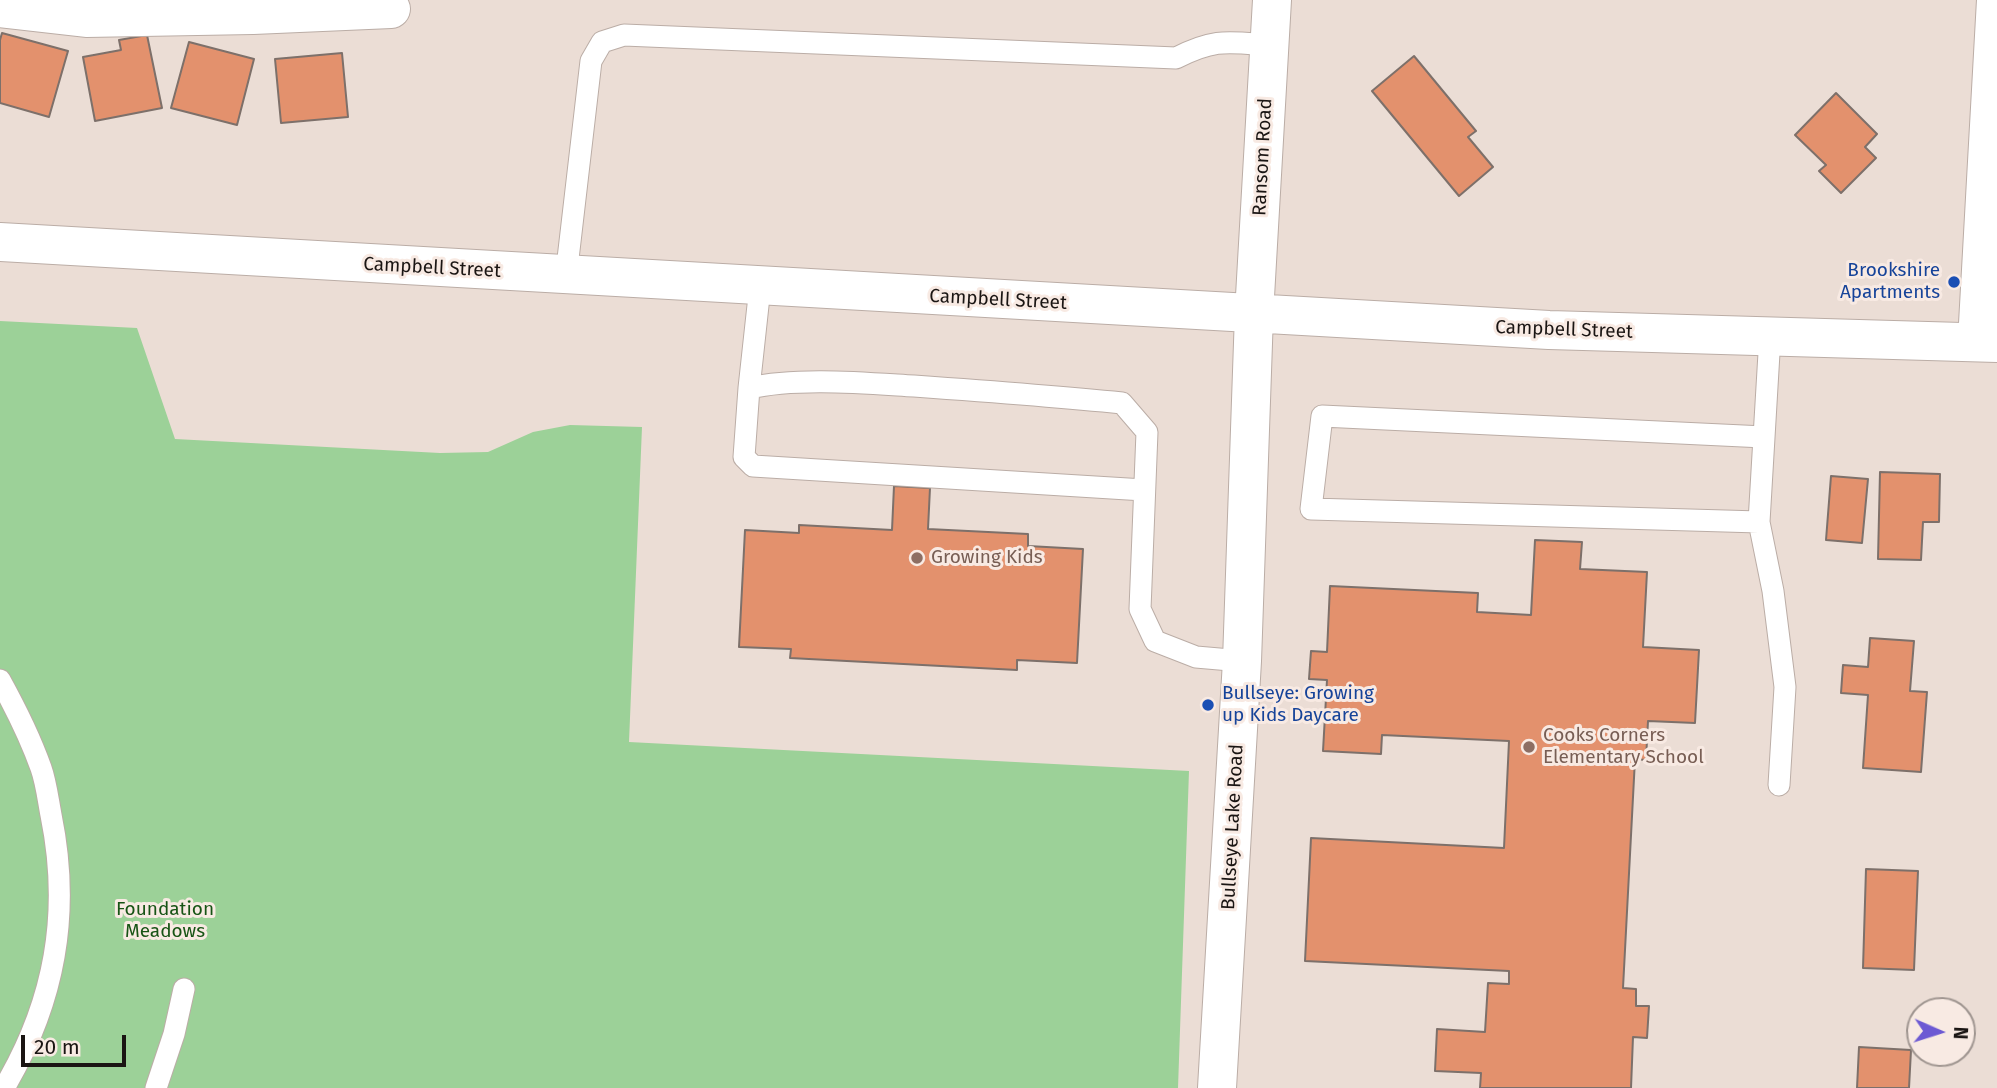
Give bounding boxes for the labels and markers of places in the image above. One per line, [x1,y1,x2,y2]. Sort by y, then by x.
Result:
place label: Brookshire Apartments [1840,260,1940,304]
marker: Brookshire Apartments [1946,274,1962,290]
place label: Growing Kids [931,547,1043,569]
marker: Growing Kids [909,550,925,566]
place label: Bullseye: Growing up Kids Daycare [1222,683,1374,727]
marker: Bullseye: Growing up Kids Daycare [1200,697,1216,713]
place label: Cooks Corners Elementary School [1543,725,1704,769]
marker: Cooks Corners Elementary School [1521,739,1537,755]

